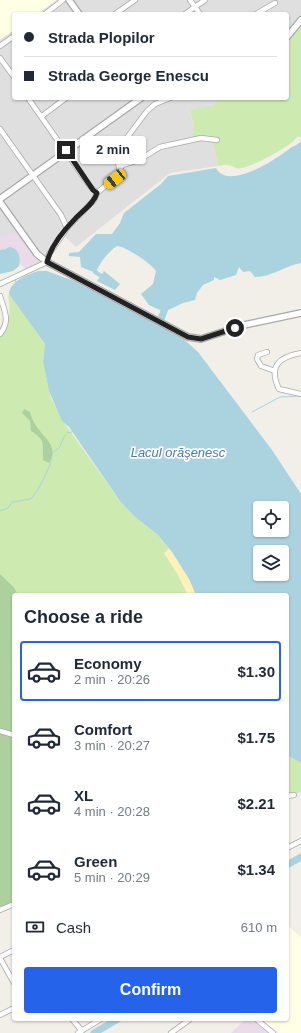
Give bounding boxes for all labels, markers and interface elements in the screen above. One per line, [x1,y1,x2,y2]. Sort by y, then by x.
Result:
text: Strada Plopilor [48,29,155,46]
text: Strada George Enescu [48,67,209,84]
callout: 2 min [80,136,146,164]
route end [57,141,75,159]
text: 2 min [96,142,130,157]
car [102,167,128,191]
route start [226,319,244,337]
water label: Lacul orăşenesc [131,445,226,460]
map controls [253,501,289,581]
button: locate [253,501,289,537]
button: layers [253,545,289,581]
text: Choose a ride [24,607,143,627]
icon: car [26,653,62,689]
text: Economy [74,655,142,672]
text: $1.30 [237,663,275,680]
text: 2 min · 20:26 [74,672,150,687]
icon: car [26,719,62,755]
text: Comfort [74,721,132,738]
text: $1.75 [237,729,275,746]
text: 3 min · 20:27 [74,738,150,753]
icon: car [26,785,62,821]
text: XL [74,787,93,804]
text: $2.21 [237,795,275,812]
text: 4 min · 20:28 [74,804,150,819]
icon: car [26,851,62,887]
text: Green [74,853,117,870]
text: $1.34 [237,861,275,878]
text: 5 min · 20:29 [74,870,150,885]
icon: cash [24,916,46,938]
text: Cash [56,919,91,936]
text: 610 m [241,920,277,935]
button: Confirm [24,967,277,1013]

